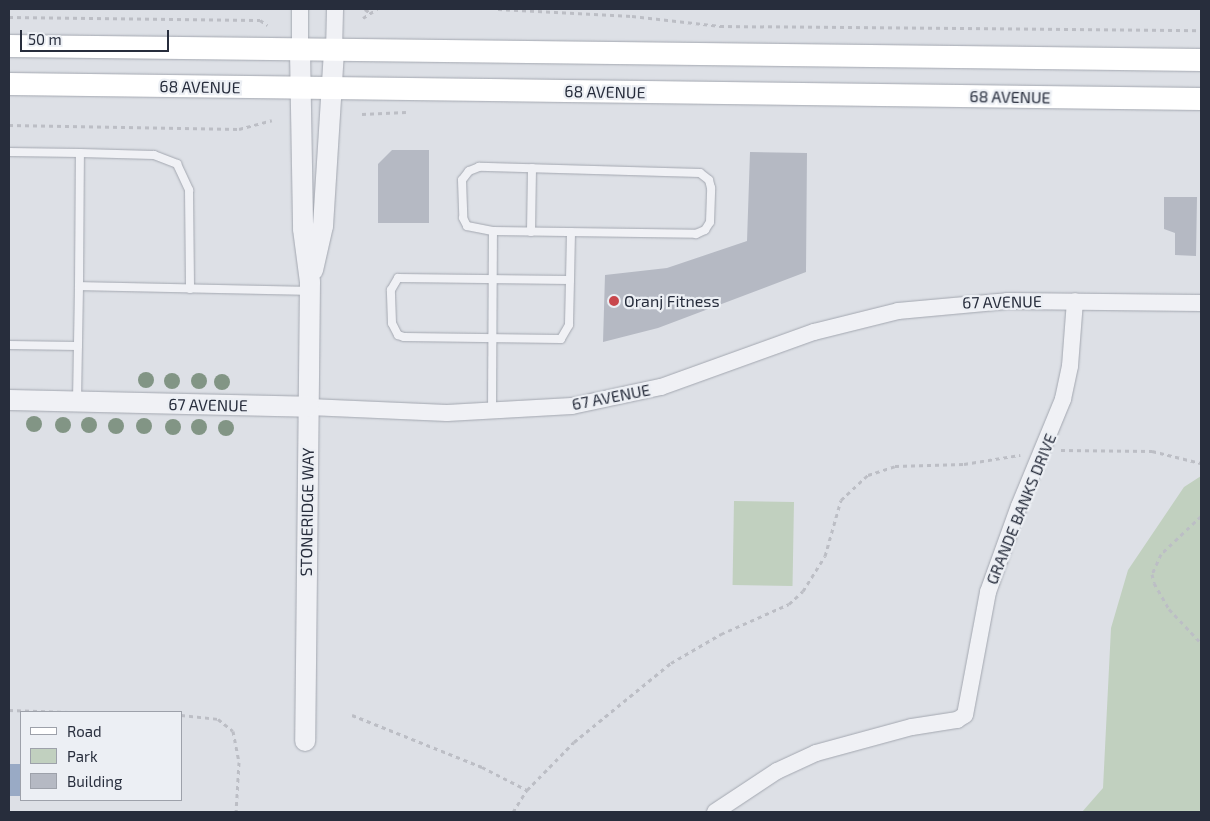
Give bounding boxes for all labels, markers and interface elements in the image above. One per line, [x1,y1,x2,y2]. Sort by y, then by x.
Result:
scale bar [22,20,171,52]
text: 50 m [28,30,62,48]
street label: 68 AVENUE [159,77,241,97]
street label: 68 AVENUE [564,82,646,102]
street label: 68 AVENUE [969,87,1051,107]
place label: Oranj Fitness [624,291,720,311]
street label: 67 AVENUE [962,292,1042,312]
marker: Oranj Fitness [608,295,620,307]
street label: 67 AVENUE [570,380,652,414]
street label: 67 AVENUE [168,395,248,415]
street label: GRANDE BANKS DRIVE [982,431,1060,587]
street label: STONERIDGE WAY [296,447,318,577]
legend [20,711,182,801]
text: Road [67,722,102,740]
text: Park [67,747,98,765]
text: Building [67,772,122,790]

